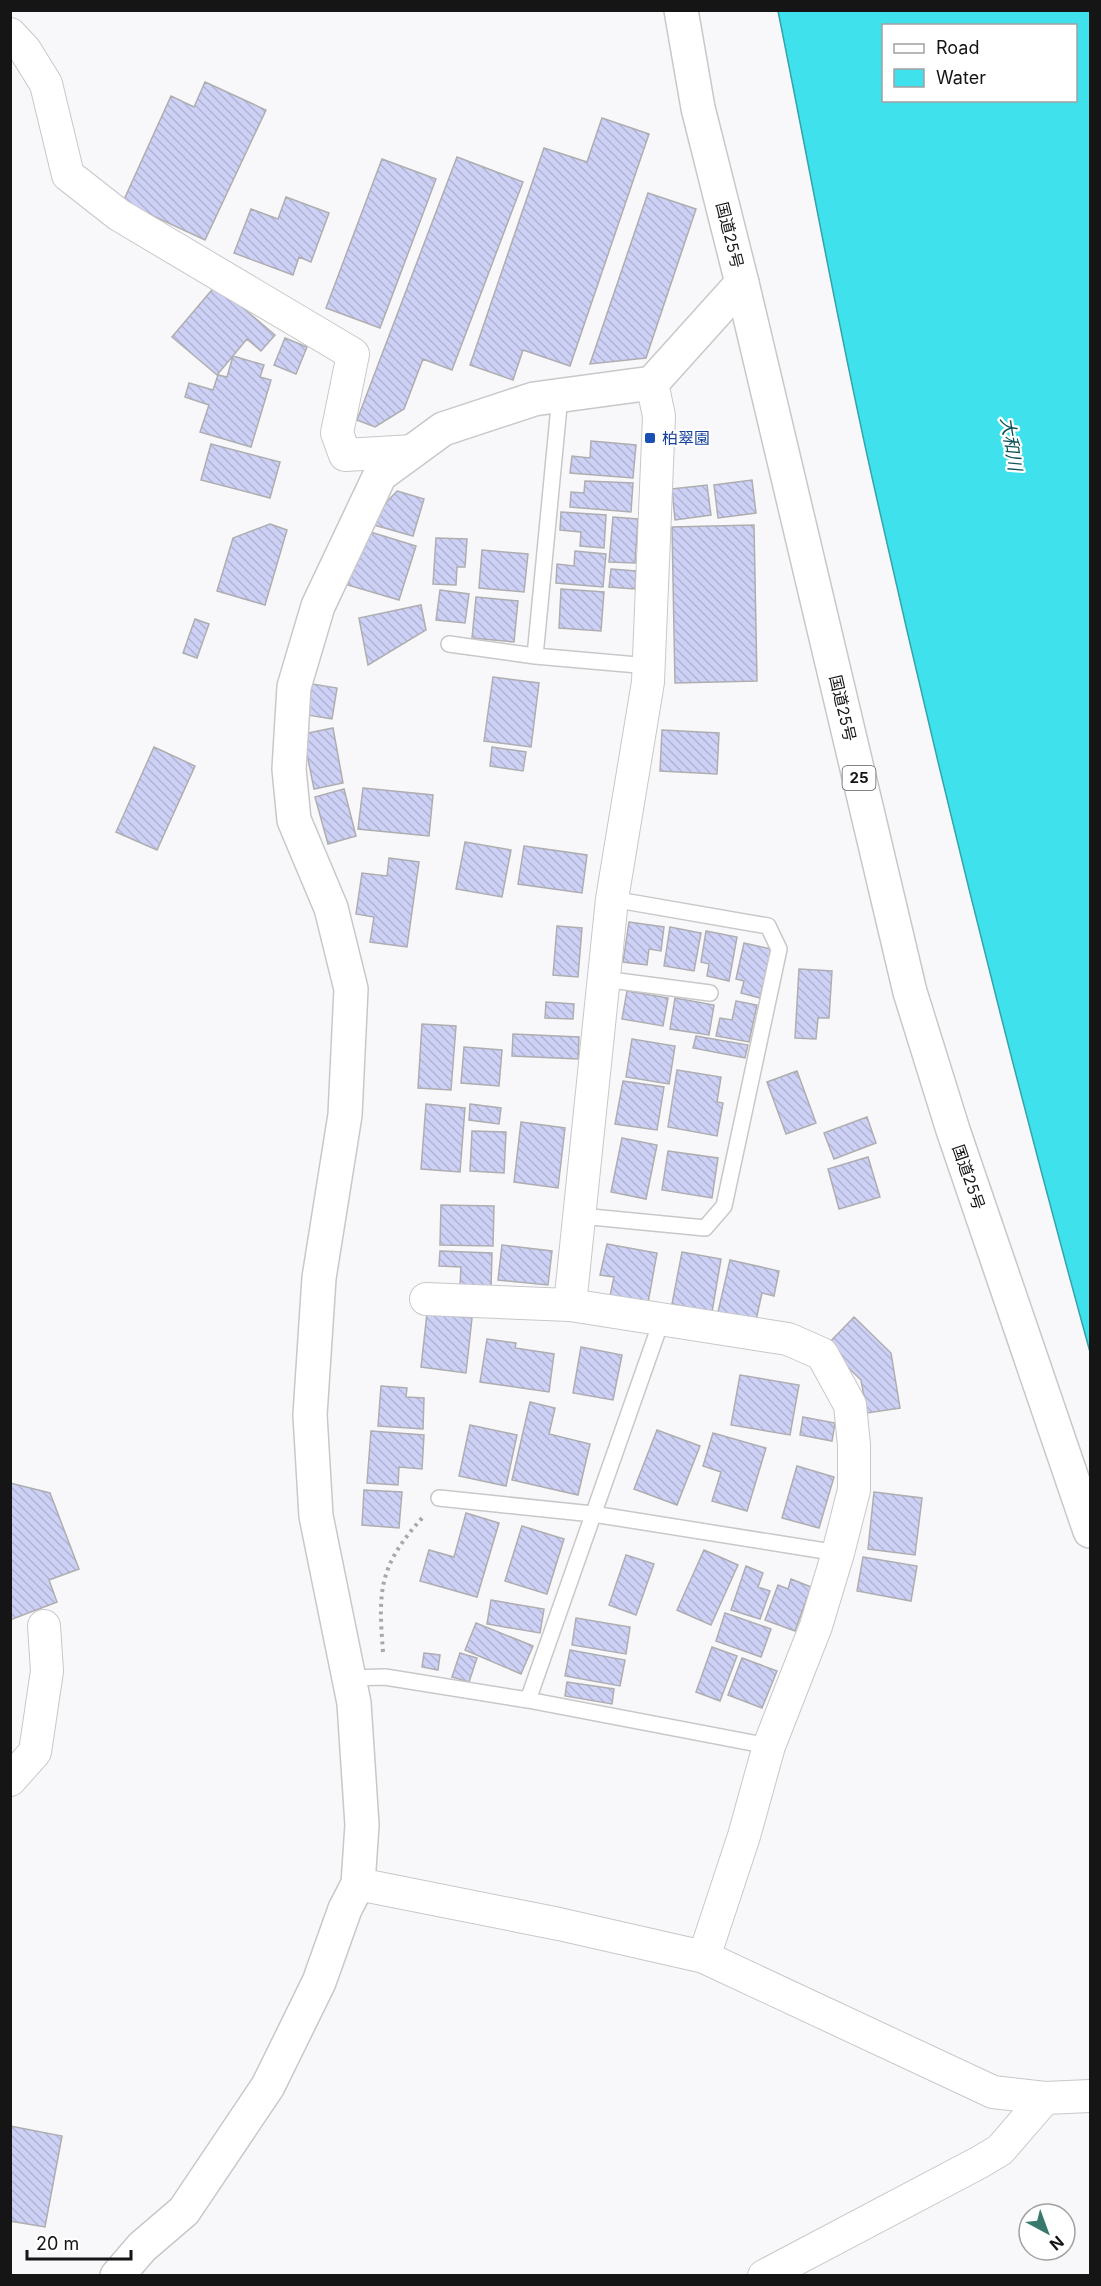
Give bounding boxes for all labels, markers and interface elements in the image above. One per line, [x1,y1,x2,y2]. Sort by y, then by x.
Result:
legend [882,24,1077,102]
text: Road [936,37,979,58]
text: Water [936,67,986,88]
street label: 国道25号 [712,200,748,270]
water label: 大和川 [997,416,1026,474]
place label: 柏翠園 [662,428,710,448]
marker: 柏翠園 [643,431,657,445]
street label: 国道25号 [826,673,860,743]
road number: 25 [842,766,876,790]
street label: 国道25号 [949,1142,989,1212]
north arrow [1017,2202,1077,2262]
scale bar [27,2223,130,2261]
text: N [1046,2232,1068,2255]
text: 20 m [36,2233,79,2254]

